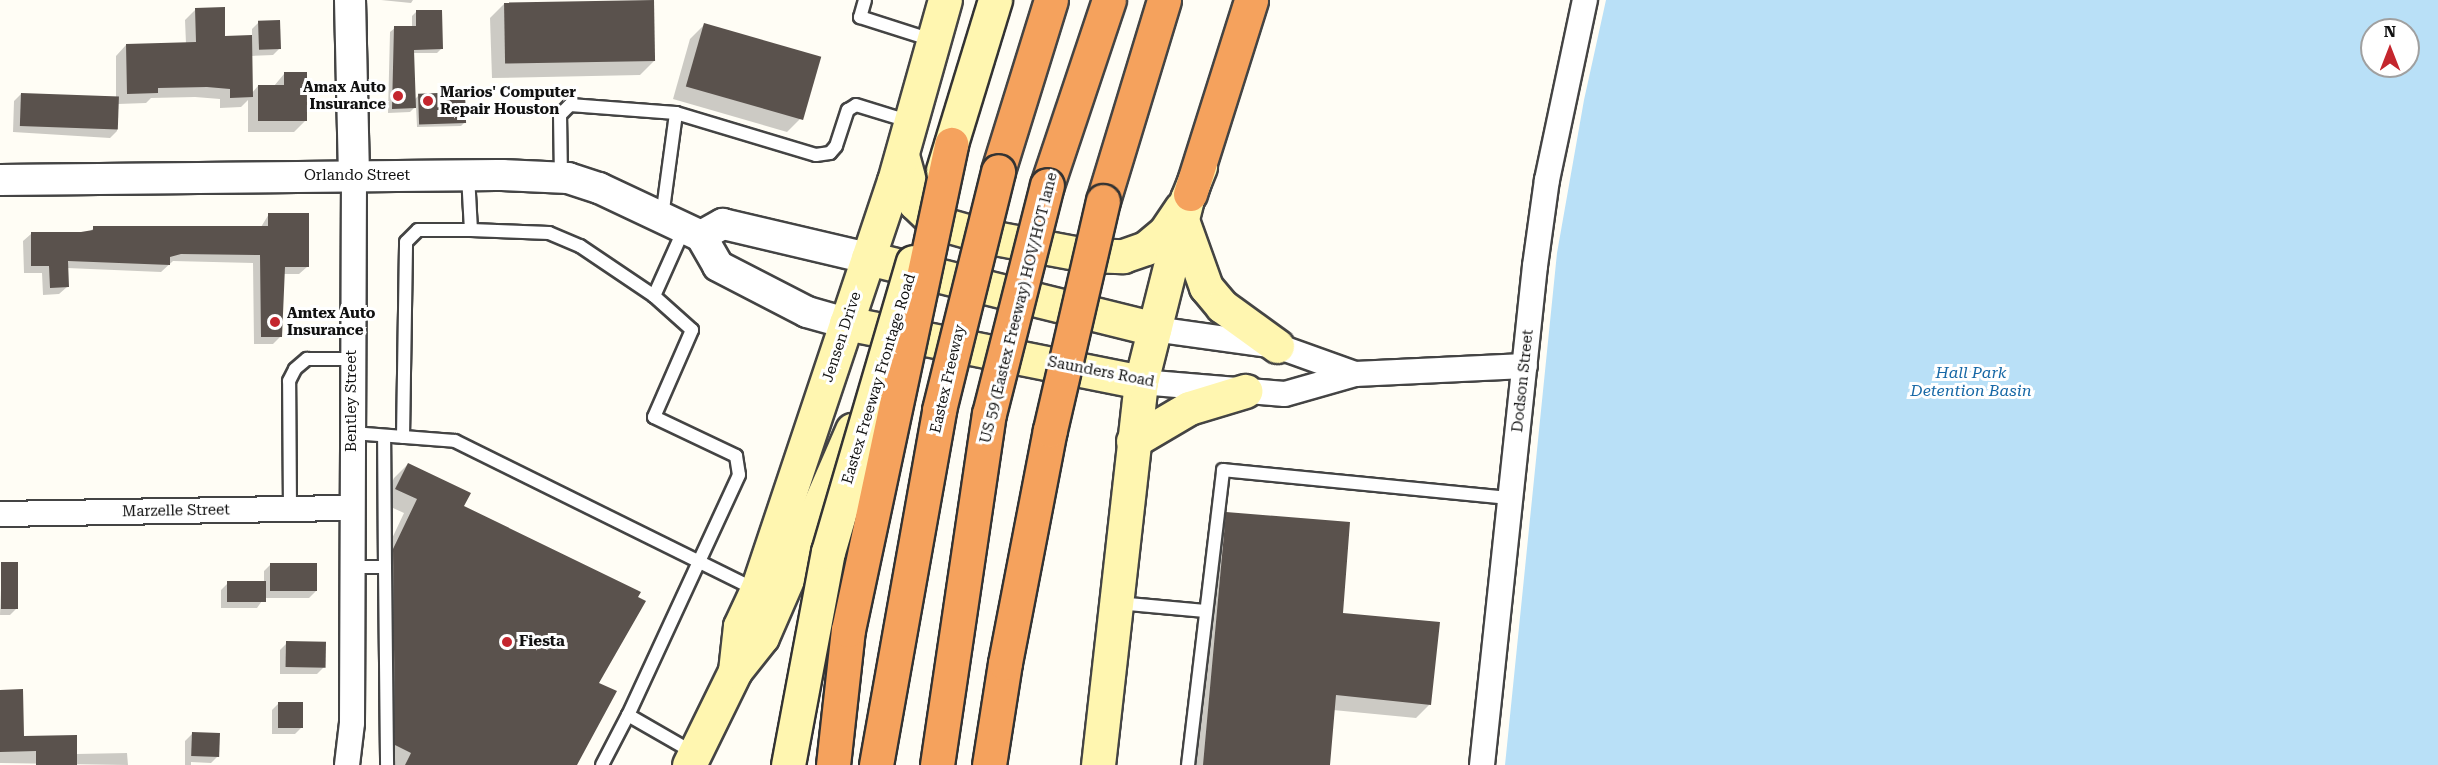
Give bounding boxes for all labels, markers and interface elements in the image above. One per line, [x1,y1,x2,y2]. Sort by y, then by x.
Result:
north arrow [2360,18,2420,78]
text: N [2384,22,2396,41]
place label: Amax Auto Insurance [303,78,386,113]
place label: Marios' Computer Repair Houston [440,83,576,118]
marker: Amax Auto Insurance [391,89,405,103]
marker: Marios' Computer Repair Houston [421,94,435,108]
street label: Orlando Street [304,167,410,185]
street label: US 59 (Eastex Freeway) HOV/HOT lane [977,171,1061,445]
street label: Eastex Freeway Frontage Road [838,272,920,486]
street label: Jensen Drive [819,289,865,385]
place label: Amtex Auto Insurance [287,304,375,339]
marker: Amtex Auto Insurance [268,315,282,329]
street label: Eastex Freeway [927,323,969,435]
street label: Dodson Street [1509,329,1537,433]
street label: Bentley Street [343,350,361,452]
street label: Saunders Road [1046,353,1156,391]
water label: Hall Park Detention Basin [1910,363,2032,401]
street label: Marzelle Street [122,501,230,521]
place label: Fiesta [519,633,565,651]
marker: Fiesta [500,635,514,649]

